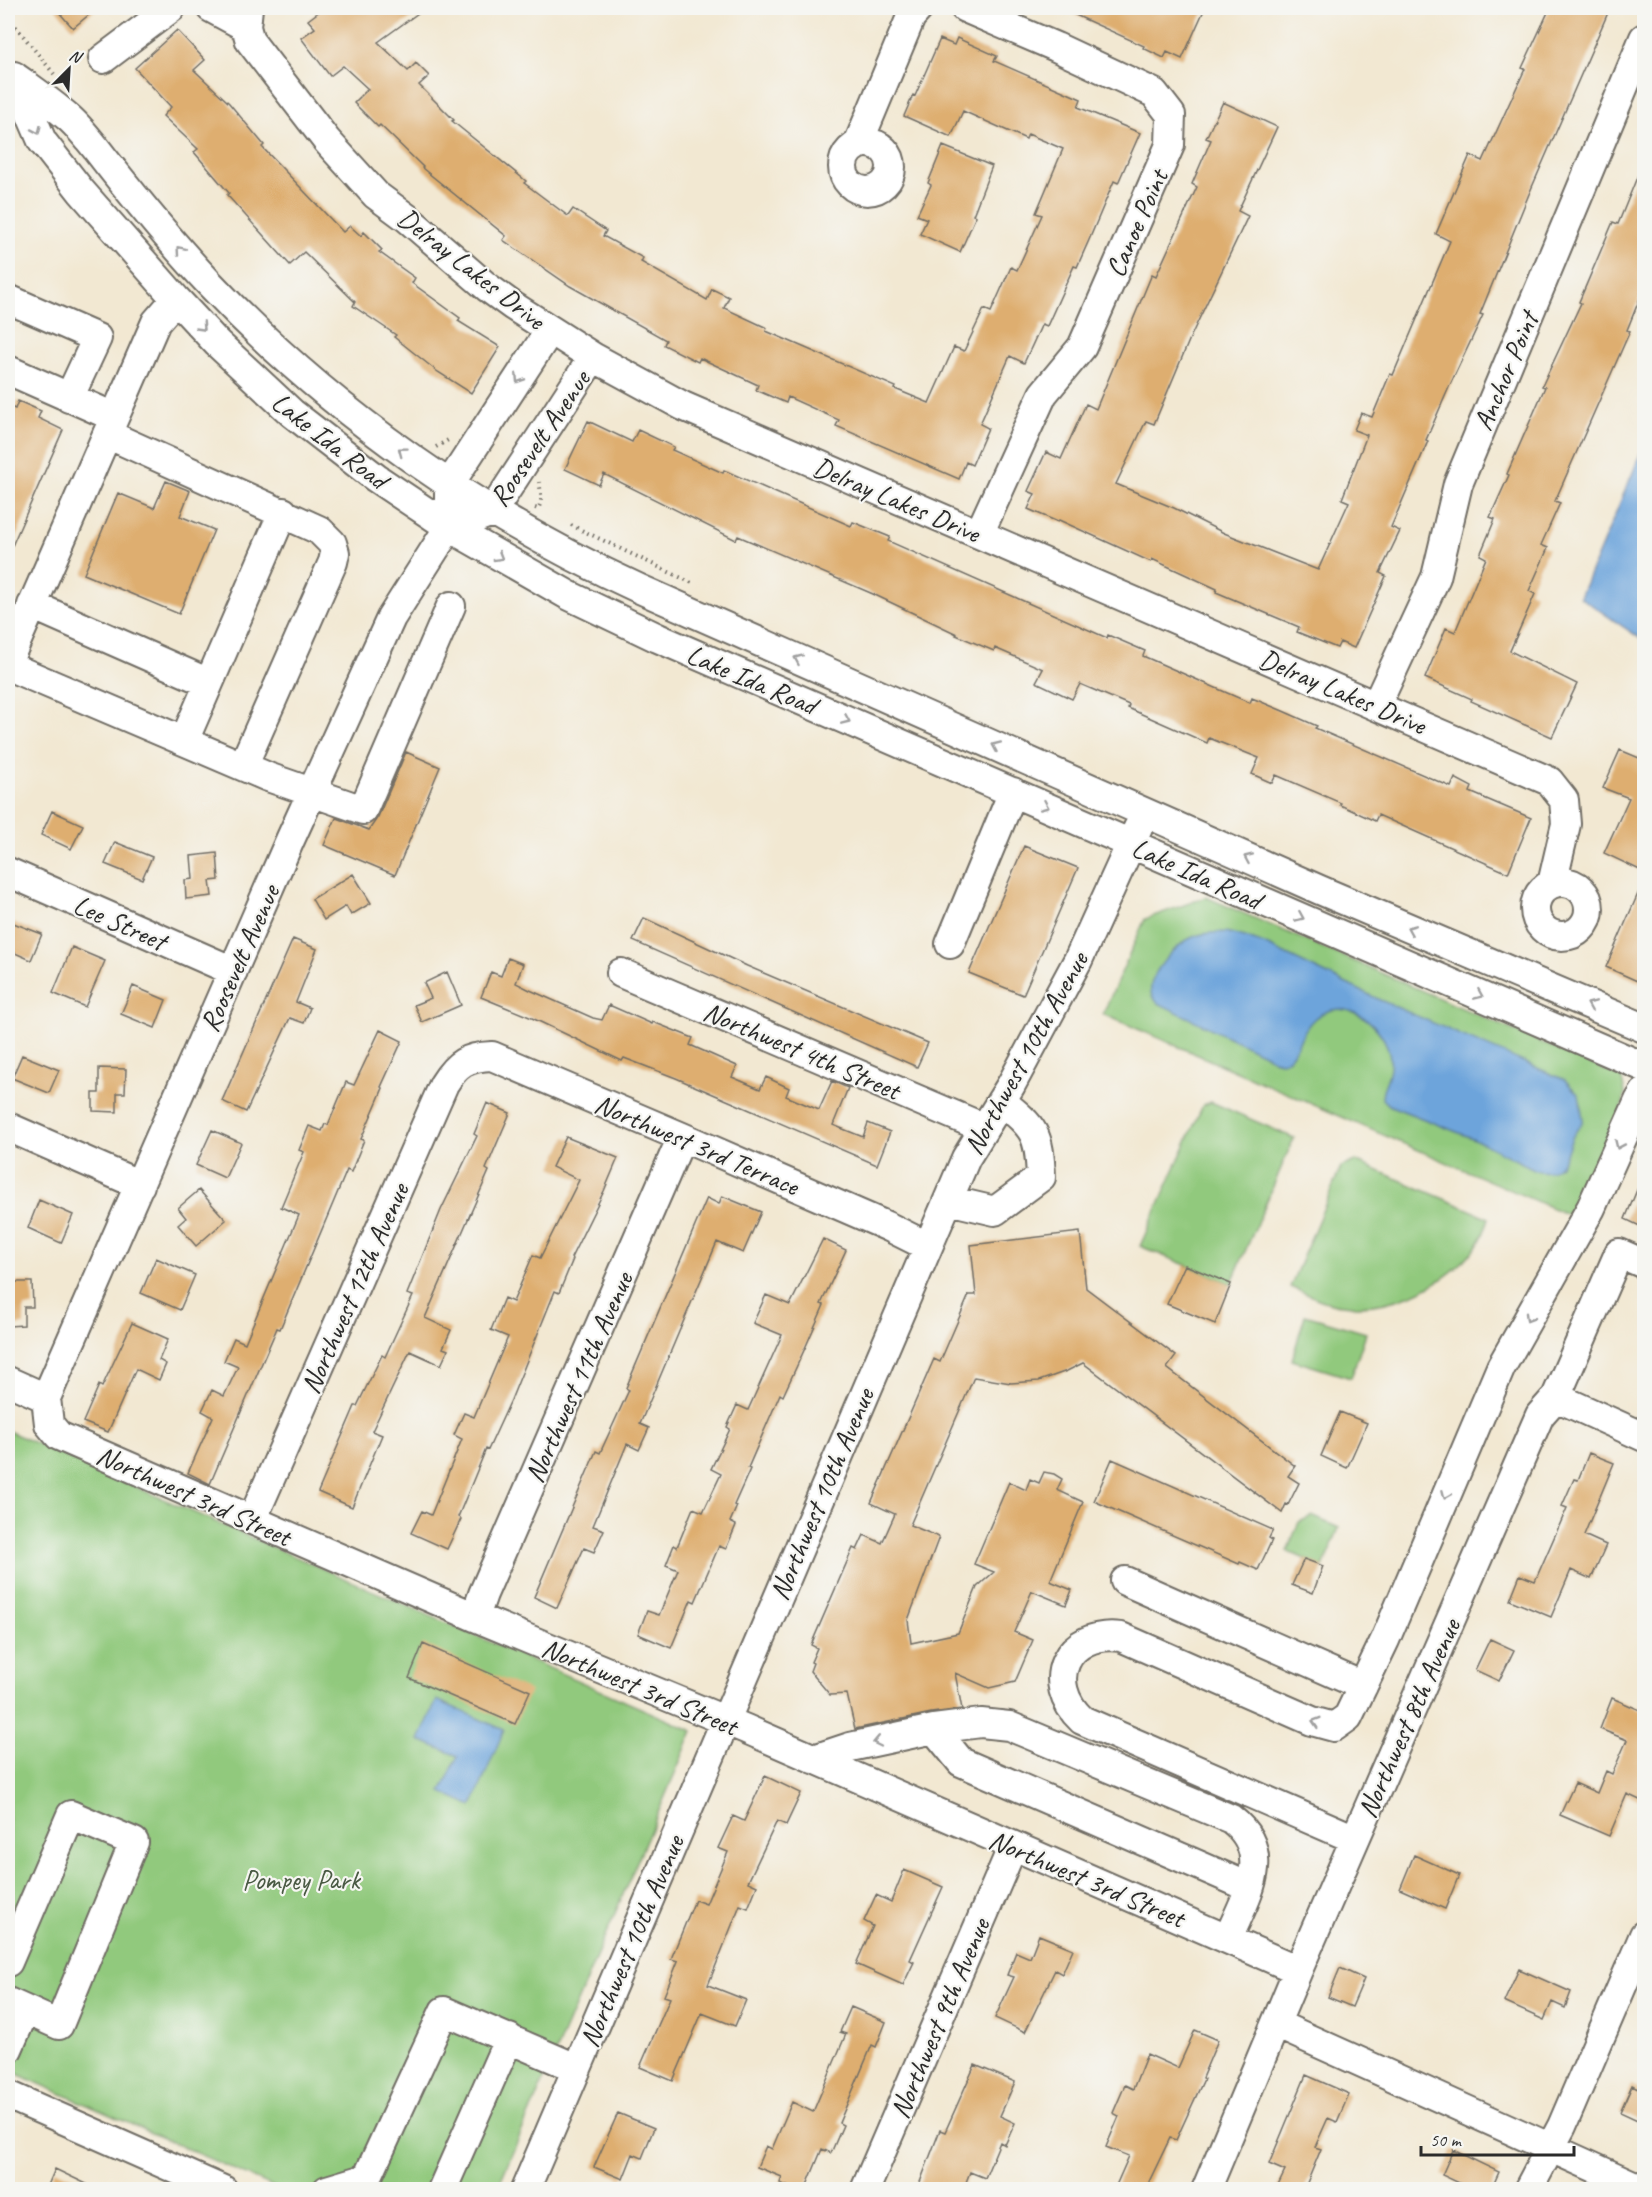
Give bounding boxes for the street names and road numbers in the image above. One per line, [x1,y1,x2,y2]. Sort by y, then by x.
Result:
street label: Canoe Point [1097,162,1177,282]
street label: Delray Lakes Drive [391,200,554,338]
street label: Anchor Point [1465,303,1547,435]
street label: Roosevelt Avenue [481,362,599,513]
street label: Lake Ida Road [265,384,398,499]
street label: Delray Lakes Drive [808,449,987,551]
street label: Lake Ida Road [682,636,826,724]
street label: Delray Lakes Drive [1254,641,1433,743]
street label: Lake Ida Road [1127,829,1270,919]
street label: Roosevelt Avenue [192,878,288,1037]
street label: Lee Street [68,887,175,960]
street label: Northwest 10th Avenue [955,944,1097,1161]
street label: Northwest 4th Street [698,993,908,1109]
street label: Northwest 3rd Terrace [590,1086,806,1204]
street label: Northwest 12th Avenue [292,1176,417,1399]
street label: Northwest 11th Avenue [516,1265,641,1488]
street label: Northwest 10th Avenue [761,1381,883,1605]
street label: Northwest 3rd Street [91,1437,299,1555]
street label: Northwest 8th Avenue [1349,1612,1469,1823]
street label: Northwest 3rd Street [537,1630,745,1744]
street label: Northwest 3rd Street [984,1822,1192,1936]
street label: Northwest 10th Avenue [571,1828,693,2052]
street label: Northwest 9th Avenue [882,1911,998,2123]

